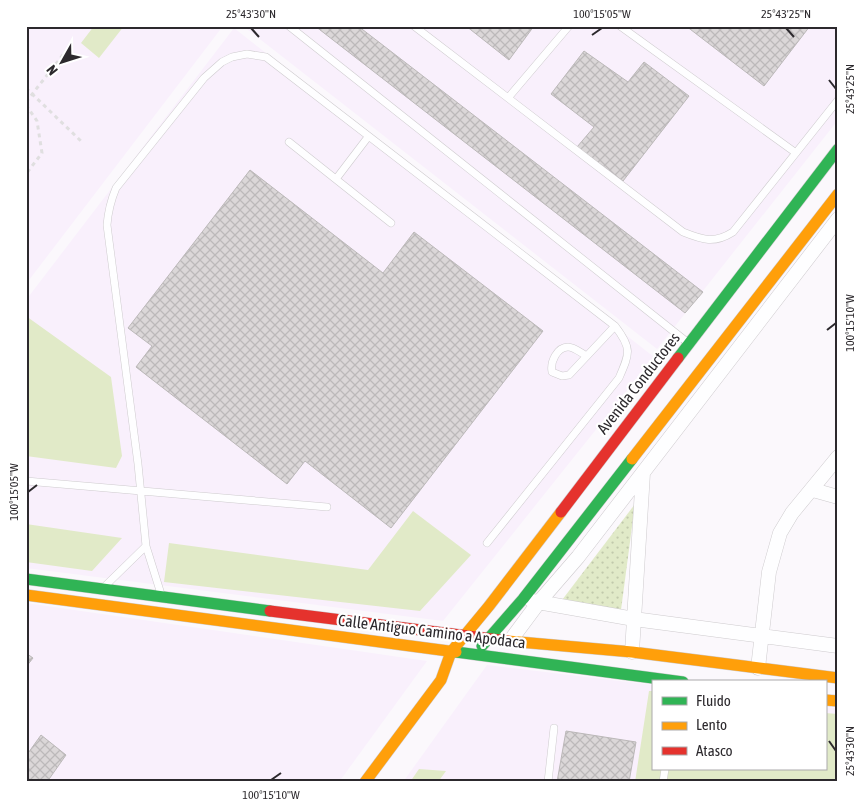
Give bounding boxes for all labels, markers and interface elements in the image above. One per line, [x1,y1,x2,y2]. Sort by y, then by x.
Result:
text: 25°43'30"N [226,7,276,21]
text: 100°15'05"W [573,7,631,21]
text: 25°43'25"N [761,7,811,21]
north arrow [38,38,88,88]
text: N [43,62,61,78]
text: 25°43'25"N [843,64,857,114]
text: 100°15'10"W [843,294,857,352]
street label: Avenida Conductores [593,329,683,437]
text: 100°15'05"W [7,463,21,521]
street label: Calle Antiguo Camino a Apodaca [337,611,527,652]
legend [652,680,826,770]
text: Fluido [696,692,731,709]
text: Lento [696,716,727,733]
text: 25°43'30"N [843,726,857,776]
text: Atasco [696,742,733,759]
text: 100°15'10"W [242,788,300,802]

